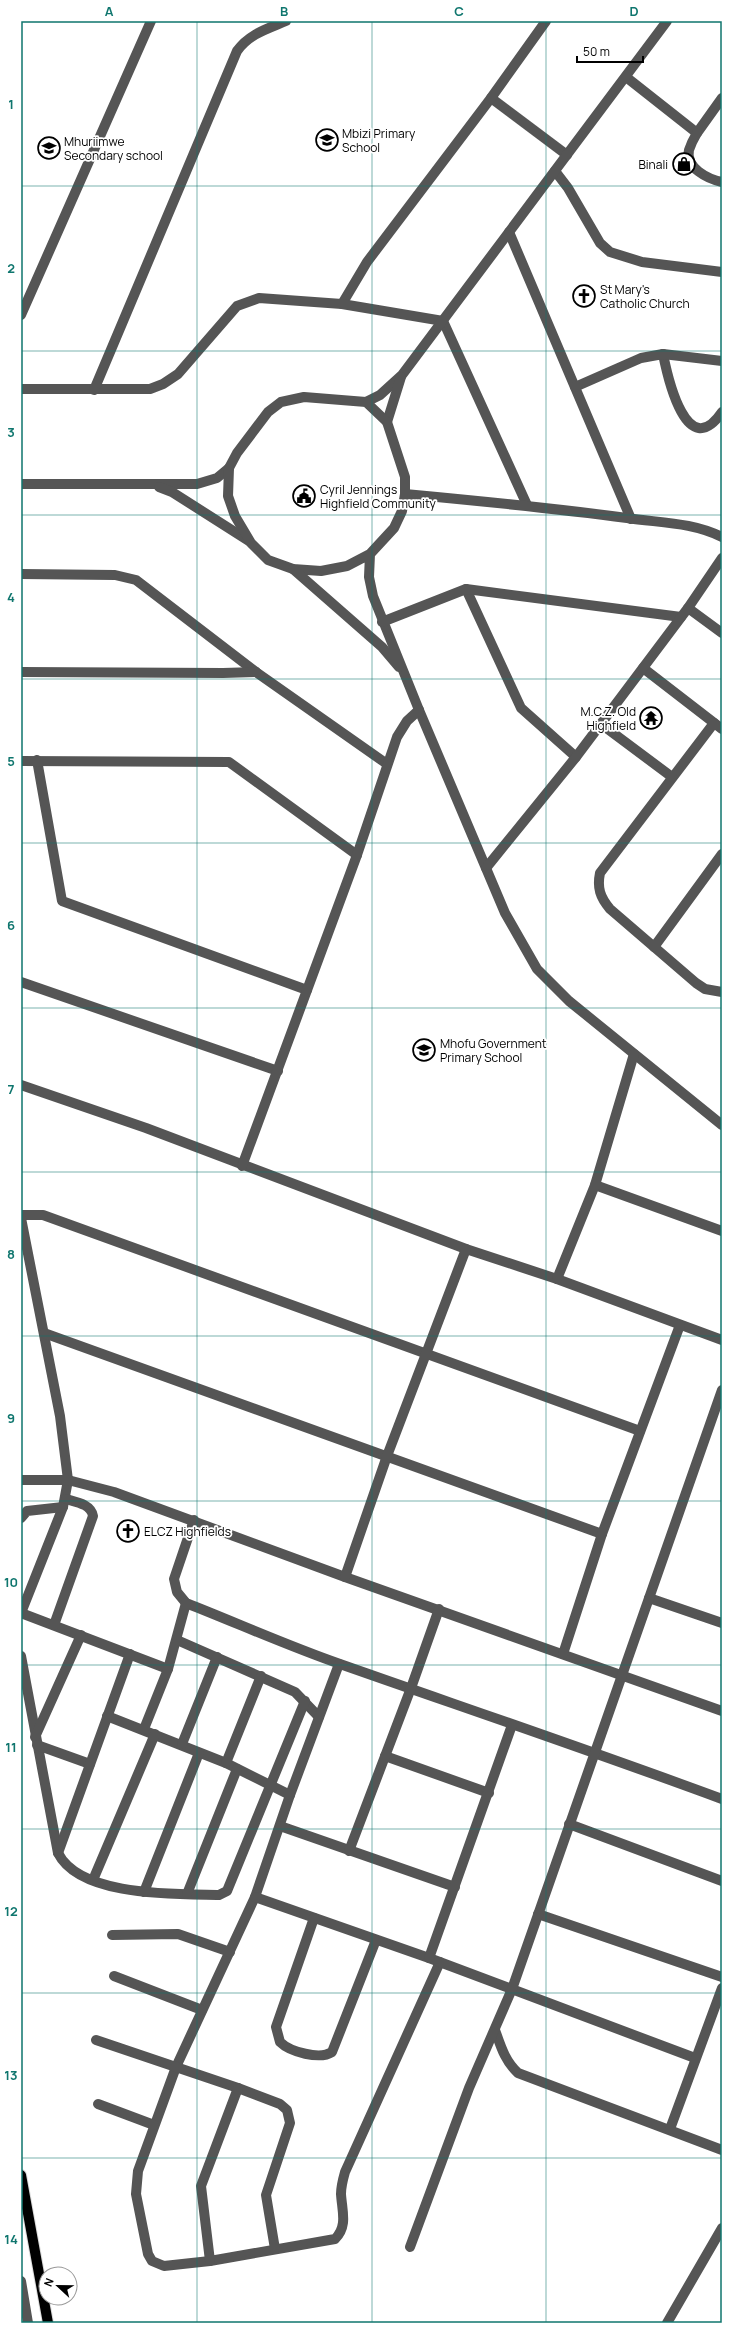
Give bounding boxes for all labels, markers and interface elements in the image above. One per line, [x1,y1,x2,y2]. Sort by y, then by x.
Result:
text: A [105,2,114,20]
text: B [280,2,288,20]
text: C [454,2,464,20]
text: D [629,2,639,20]
scale bar [577,38,643,64]
text: 50 m [583,43,610,60]
text: 1 [8,95,14,113]
place label: Mbizi Primary School [342,125,416,156]
school or university icon: Mbizi Primary School [314,127,340,153]
place label: Mhuriimwe Secondary school [64,133,163,164]
school or university icon: Mhuriimwe Secondary school [36,135,62,161]
shop icon: Binali [671,151,697,177]
place label: Binali [638,156,668,173]
text: 2 [7,259,15,277]
place label: St Mary's Catholic Church [600,281,690,312]
church icon: St Mary's Catholic Church [571,283,597,309]
text: 3 [7,423,15,441]
place label: Cyril Jennings Highfield Community [320,481,437,512]
public building icon: Cyril Jennings Highfield Community [291,483,317,509]
text: 4 [7,588,15,606]
place label: M.C.Z. Old Highfield [580,703,636,734]
temple icon: M.C.Z. Old Highfield [638,705,664,731]
text: 5 [7,752,15,770]
text: 6 [7,916,15,934]
place label: Mhofu Government Primary School [440,1035,547,1066]
school or university icon: Mhofu Government Primary School [411,1037,437,1063]
text: 7 [8,1080,15,1098]
text: 8 [7,1245,15,1263]
text: 9 [7,1409,15,1427]
church icon: ELCZ Highfields [115,1518,141,1544]
place label: ELCZ Highfields [144,1523,231,1540]
text: 10 [4,1573,18,1591]
text: 11 [5,1738,17,1756]
text: 12 [4,1902,18,1920]
text: 13 [4,2066,18,2084]
text: 14 [4,2230,18,2248]
north arrow [38,2266,78,2306]
text: N [40,2276,57,2289]

